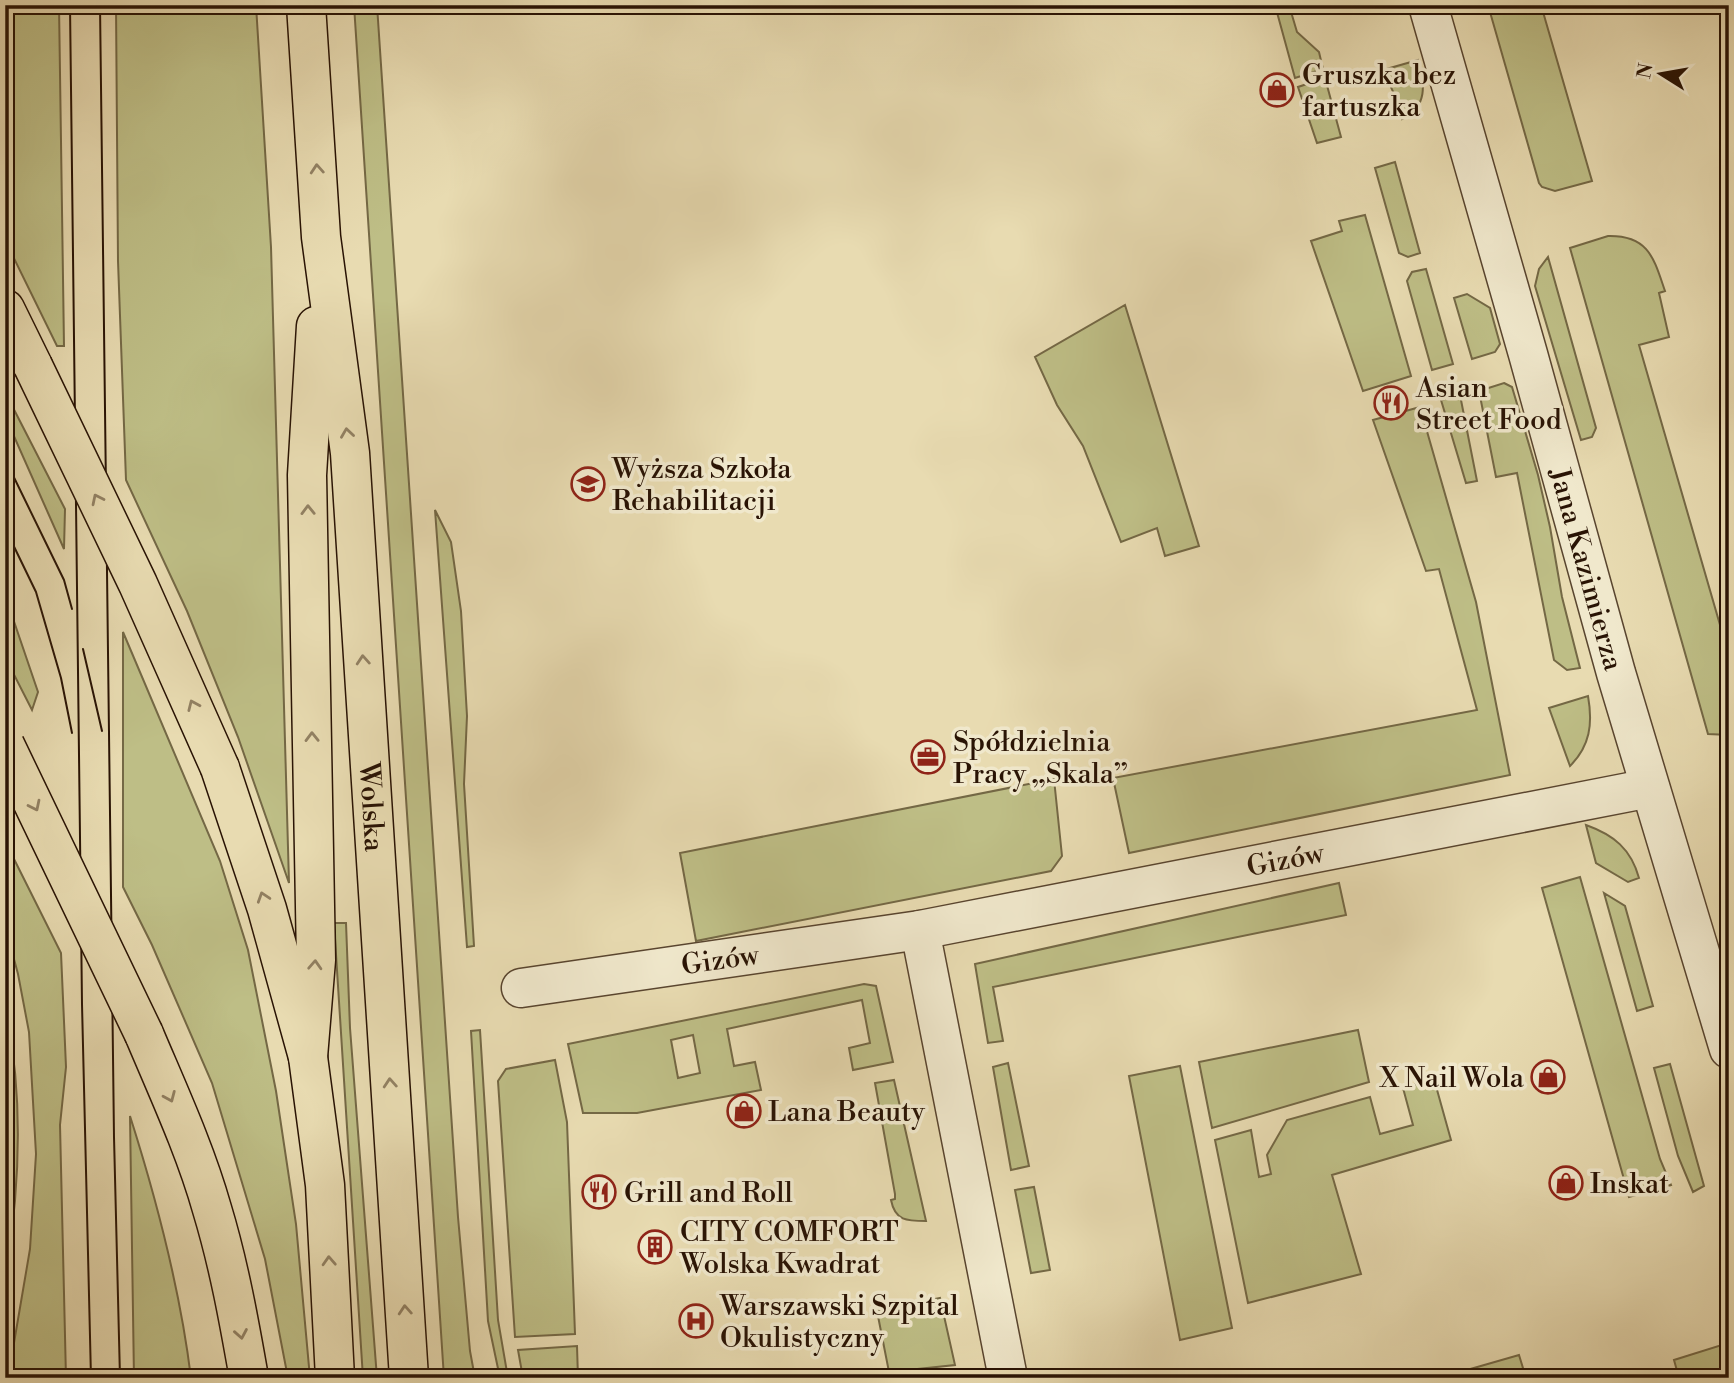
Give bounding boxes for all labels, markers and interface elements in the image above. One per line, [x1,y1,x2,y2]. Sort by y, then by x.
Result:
north arrow [1626,38,1696,108]
place label: Gruszka bez fartuszka [1302,58,1456,125]
text: N [1632,61,1659,81]
shop icon: Gruszka bez fartuszka [1258,71,1296,109]
one-way arrow [309,163,324,174]
place label: Asian Street Food [1415,371,1562,438]
restaurant icon: Asian Street Food [1372,384,1410,422]
one-way arrow [340,427,355,439]
place label: Wyższa Szkoła Rehabilitacji [611,452,792,519]
street label: Jana Kazimierza [1541,463,1631,675]
school or university icon: Wyższa Szkoła Rehabilitacji [569,465,607,503]
one-way arrow [91,494,105,506]
one-way arrow [300,504,315,515]
one-way arrow [356,654,371,665]
one-way arrow [187,700,201,712]
place label: Spółdzielnia Pracy „Skala” [953,725,1128,792]
one-way arrow [304,731,320,742]
office icon: Spółdzielnia Pracy „Skala” [909,738,947,776]
street label: Wolska [351,760,391,854]
one-way arrow [26,799,40,811]
street label: Gizów [1244,836,1328,885]
one-way arrow [257,892,271,904]
street label: Gizów [679,938,762,983]
one-way arrow [307,959,322,970]
shop icon: X Nail Wola [1529,1058,1567,1096]
place label: X Nail Wola [1379,1061,1525,1096]
one-way arrow [383,1077,398,1088]
one-way arrow [162,1090,176,1102]
shop icon: Lana Beauty [725,1092,763,1130]
place label: Lana Beauty [768,1095,925,1130]
shop icon: Inskat [1547,1164,1585,1202]
place label: Inskat [1590,1167,1669,1202]
restaurant icon: Grill and Roll [580,1173,618,1211]
place label: Grill and Roll [624,1176,793,1211]
place label: CITY COMFORT Wolska Kwadrat [679,1215,899,1282]
building icon: CITY COMFORT Wolska Kwadrat [636,1228,674,1266]
one-way arrow [322,1255,337,1266]
place label: Warszawski Szpital Okulistyczny [719,1289,959,1356]
hospital icon: Warszawski Szpital Okulistyczny [677,1302,715,1340]
one-way arrow [397,1304,412,1315]
one-way arrow [233,1329,248,1340]

